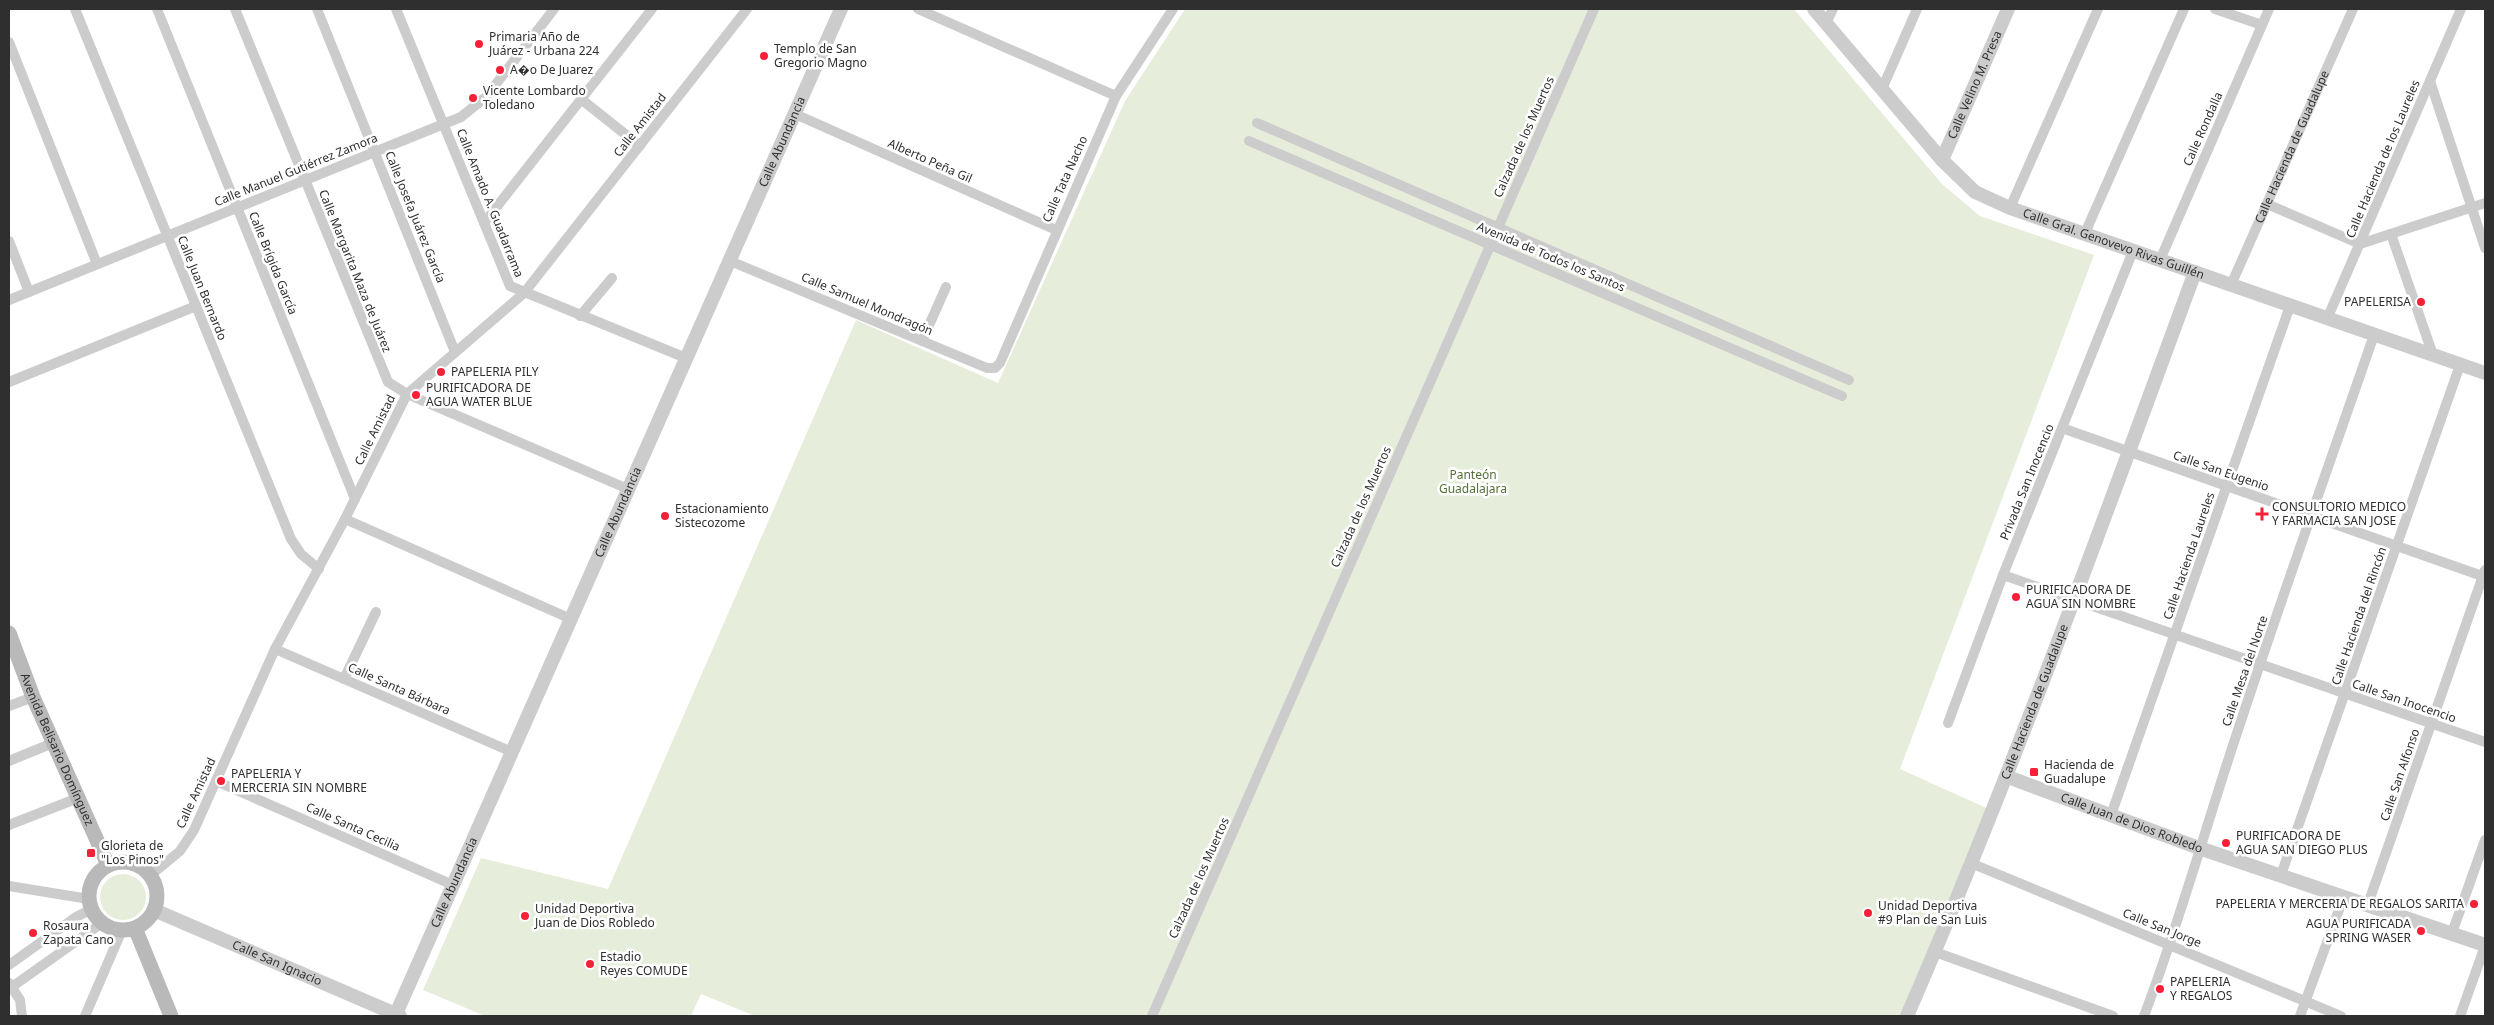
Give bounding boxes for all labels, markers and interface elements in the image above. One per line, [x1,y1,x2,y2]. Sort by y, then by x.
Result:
place label: Primaria Año de Juárez - Urbana 224 [488,28,599,59]
street label: Calle Velino M. Presa [1943,28,2006,142]
marker: Primaria Año de Juárez - Urbana 224 [473,38,485,50]
place label: Templo de San Gregorio Magno [774,40,867,71]
marker: Templo de San Gregorio Magno [758,50,770,62]
place label: A�o De Juarez [510,61,593,78]
marker: A�o De Juarez [494,64,506,76]
street label: Calle Hacienda de Guadalupe [2250,67,2333,226]
street label: Calzada de los Muertos [1489,73,1558,200]
street label: Calle Hacienda de los Laureles [2341,77,2424,241]
place label: Vicente Lombardo Toledano [483,82,586,113]
street label: Calle Amistad [609,89,670,160]
street label: Calle Rondalla [2179,89,2226,169]
marker: Vicente Lombardo Toledano [467,92,479,104]
street label: Calle Abundancia [754,94,809,190]
street label: Calle Amado A. Guadarrama [453,126,528,280]
street label: Calle Manuel Gutiérrez Zamora [212,129,380,210]
street label: Calle Tata Nacho [1038,133,1091,225]
street label: Alberto Peña Gil [885,134,975,187]
street label: Calle Josefa Juárez García [381,148,450,285]
street label: Calle Margarita Maza de Juárez [315,187,396,355]
street label: Calle Gral. Genovevo Rivas Guillén [2021,204,2207,283]
street label: Calle Brígida García [245,209,302,317]
street label: Avenida de Todos los Santos [1474,218,1628,296]
street label: Calle Juan Bernardo [174,233,231,343]
street label: Calle Samuel Mondragón [799,268,936,339]
place label: PAPELERISA [2344,293,2411,310]
marker: PAPELERISA [2415,296,2427,308]
place label: PAPELERIA PILY [451,363,539,380]
marker: PAPELERIA PILY [435,366,447,378]
place label: PURIFICADORA DE AGUA WATER BLUE [426,379,532,410]
marker: PURIFICADORA DE AGUA WATER BLUE [410,389,422,401]
street label: Calle Amistad [350,392,399,468]
street label: Privada San Inocencio [1995,421,2058,543]
street label: Calzada de los Muertos [1326,443,1395,570]
street label: Calle San Eugenio [2171,446,2271,495]
street label: Calle Abundancia [590,464,645,560]
park label: Panteón Guadalajara [1439,466,1507,497]
street label: Calle Hacienda Laureles [2159,490,2218,622]
place label: CONSULTORIO MEDICO Y FARMACIA SAN JOSE [2272,498,2406,529]
place label: Estacionamiento Sistecozome [675,500,769,531]
marker: CONSULTORIO MEDICO Y FARMACIA SAN JOSE [2256,508,2268,520]
marker: Estacionamiento Sistecozome [659,510,671,522]
street label: Calle Hacienda del Rincón [2327,544,2390,687]
place label: PURIFICADORA DE AGUA SIN NOMBRE [2026,581,2136,612]
marker: PURIFICADORA DE AGUA SIN NOMBRE [2010,591,2022,603]
street label: Calle Mesa del Norte [2218,613,2272,729]
street label: Calle Hacienda de Guadalupe [1996,621,2072,782]
street label: Calle Santa Bárbara [345,658,453,719]
street label: Avenida Belisario Domínguez [17,671,98,829]
street label: Calle San Inocencio [2350,675,2458,726]
street label: Calle San Alfonso [2376,726,2423,823]
street label: Calle Amistad [172,754,219,831]
place label: Hacienda de Guadalupe [2044,756,2114,787]
place label: PAPELERIA Y MERCERIA SIN NOMBRE [231,765,367,796]
marker: Hacienda de Guadalupe [2028,766,2040,778]
marker: PAPELERIA Y MERCERIA SIN NOMBRE [215,775,227,787]
street label: Calle Juan de Dios Robledo [2058,788,2205,857]
street label: Calle Santa Cecilia [303,798,403,855]
street label: Calzada de los Muertos [1164,814,1233,941]
place label: PURIFICADORA DE AGUA SAN DIEGO PLUS [2236,827,2368,858]
street label: Calle Abundancia [426,834,481,930]
place label: Glorieta de "Los Pinos" [101,837,164,868]
marker: PURIFICADORA DE AGUA SAN DIEGO PLUS [2220,837,2232,849]
marker: Glorieta de "Los Pinos" [85,847,97,859]
place label: PAPELERIA Y MERCERIA DE REGALOS SARITA [2215,895,2464,912]
place label: Unidad Deportiva #9 Plan de San Luis [1878,897,1987,928]
marker: PAPELERIA Y MERCERIA DE REGALOS SARITA [2468,898,2480,910]
place label: Unidad Deportiva Juan de Dios Robledo [534,900,655,931]
street label: Calle San Jorge [2120,904,2204,951]
marker: Unidad Deportiva #9 Plan de San Luis [1862,907,1874,919]
marker: Unidad Deportiva Juan de Dios Robledo [519,910,531,922]
place label: AGUA PURIFICADA SPRING WASER [2306,915,2412,946]
place label: Rosaura Zapata Cano [43,917,114,948]
marker: AGUA PURIFICADA SPRING WASER [2415,925,2427,937]
marker: Rosaura Zapata Cano [27,927,39,939]
street label: Calle San Ignacio [230,936,325,989]
place label: Estadio Reyes COMUDE [600,948,688,979]
marker: Estadio Reyes COMUDE [584,958,596,970]
place label: PAPELERIA Y REGALOS [2170,973,2233,1004]
marker: PAPELERIA Y REGALOS [2154,983,2166,995]

